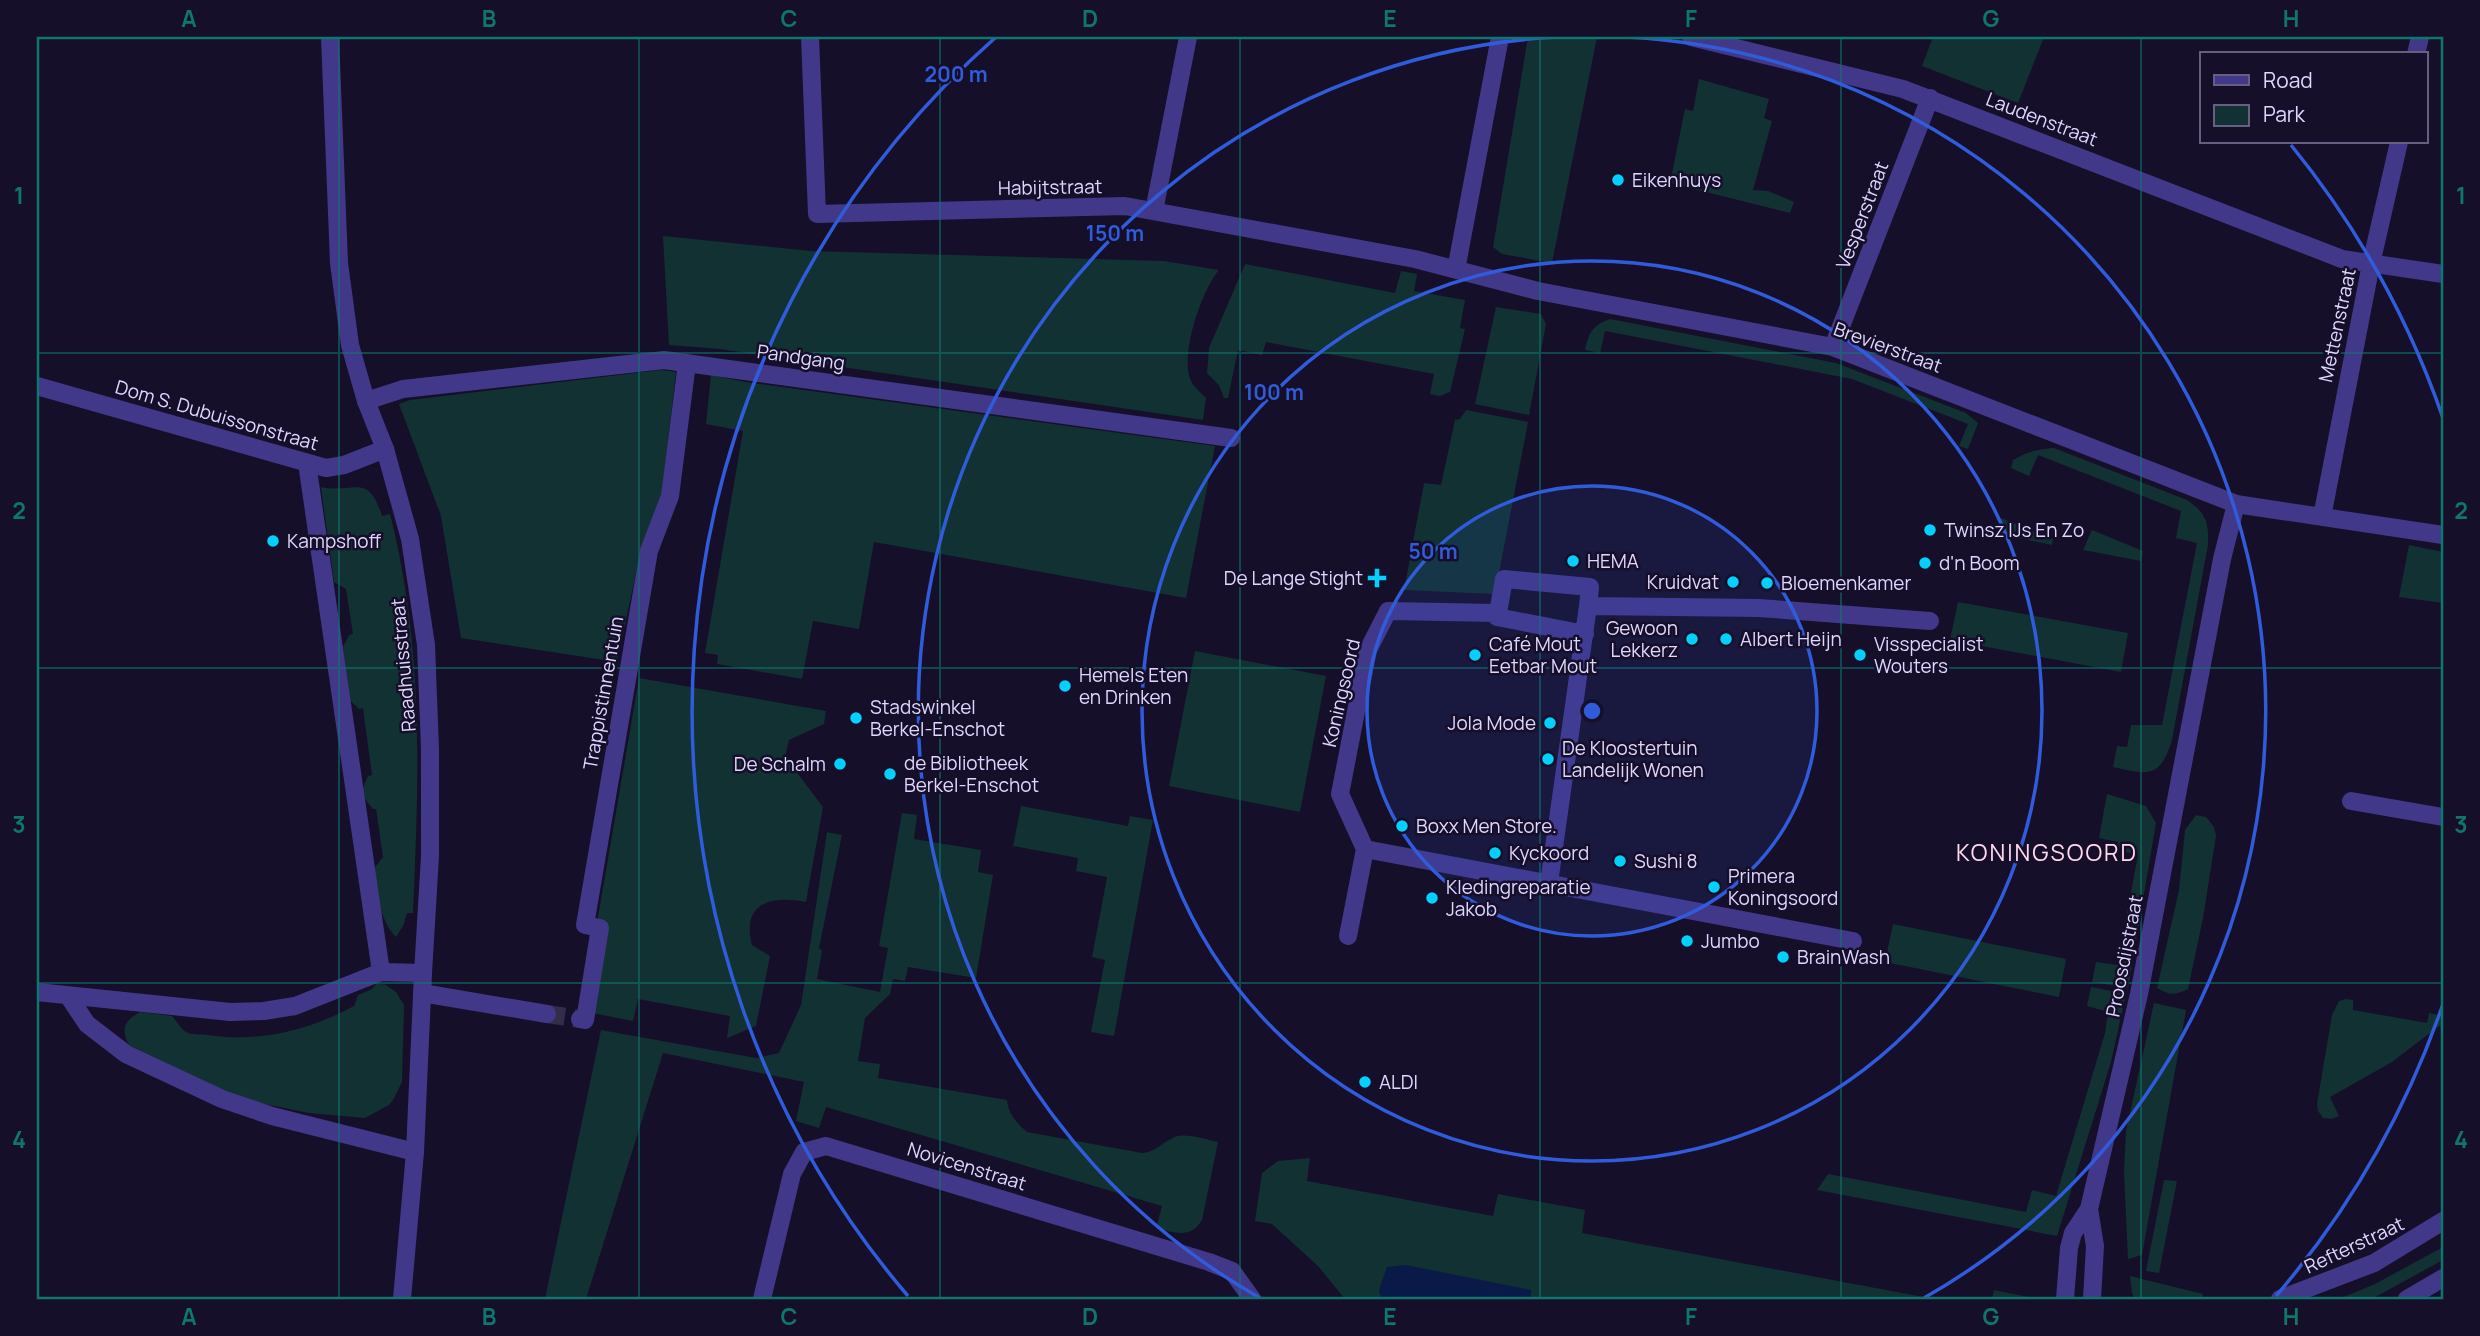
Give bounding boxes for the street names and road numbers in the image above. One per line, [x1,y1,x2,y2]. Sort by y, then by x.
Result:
street label: Laudenstraat [1982,86,2102,152]
street label: Vesperstraat [1830,158,1894,272]
street label: Habijtstraat [998,173,1102,201]
street label: Mettenstraat [2312,266,2362,384]
street label: Brevierstraat [1830,315,1946,379]
street label: Pandgang [755,338,847,376]
street label: Dom S. Dubuissonstraat [112,374,322,456]
street label: Raadhuisstraat [384,597,422,733]
street label: Trappistinnentuin [577,614,629,772]
street label: Koningsoord [1316,636,1366,750]
street label: Proosdijstraat [2099,893,2149,1019]
street label: Novicenstraat [904,1136,1030,1196]
street label: Refterstraat [2300,1211,2408,1279]

